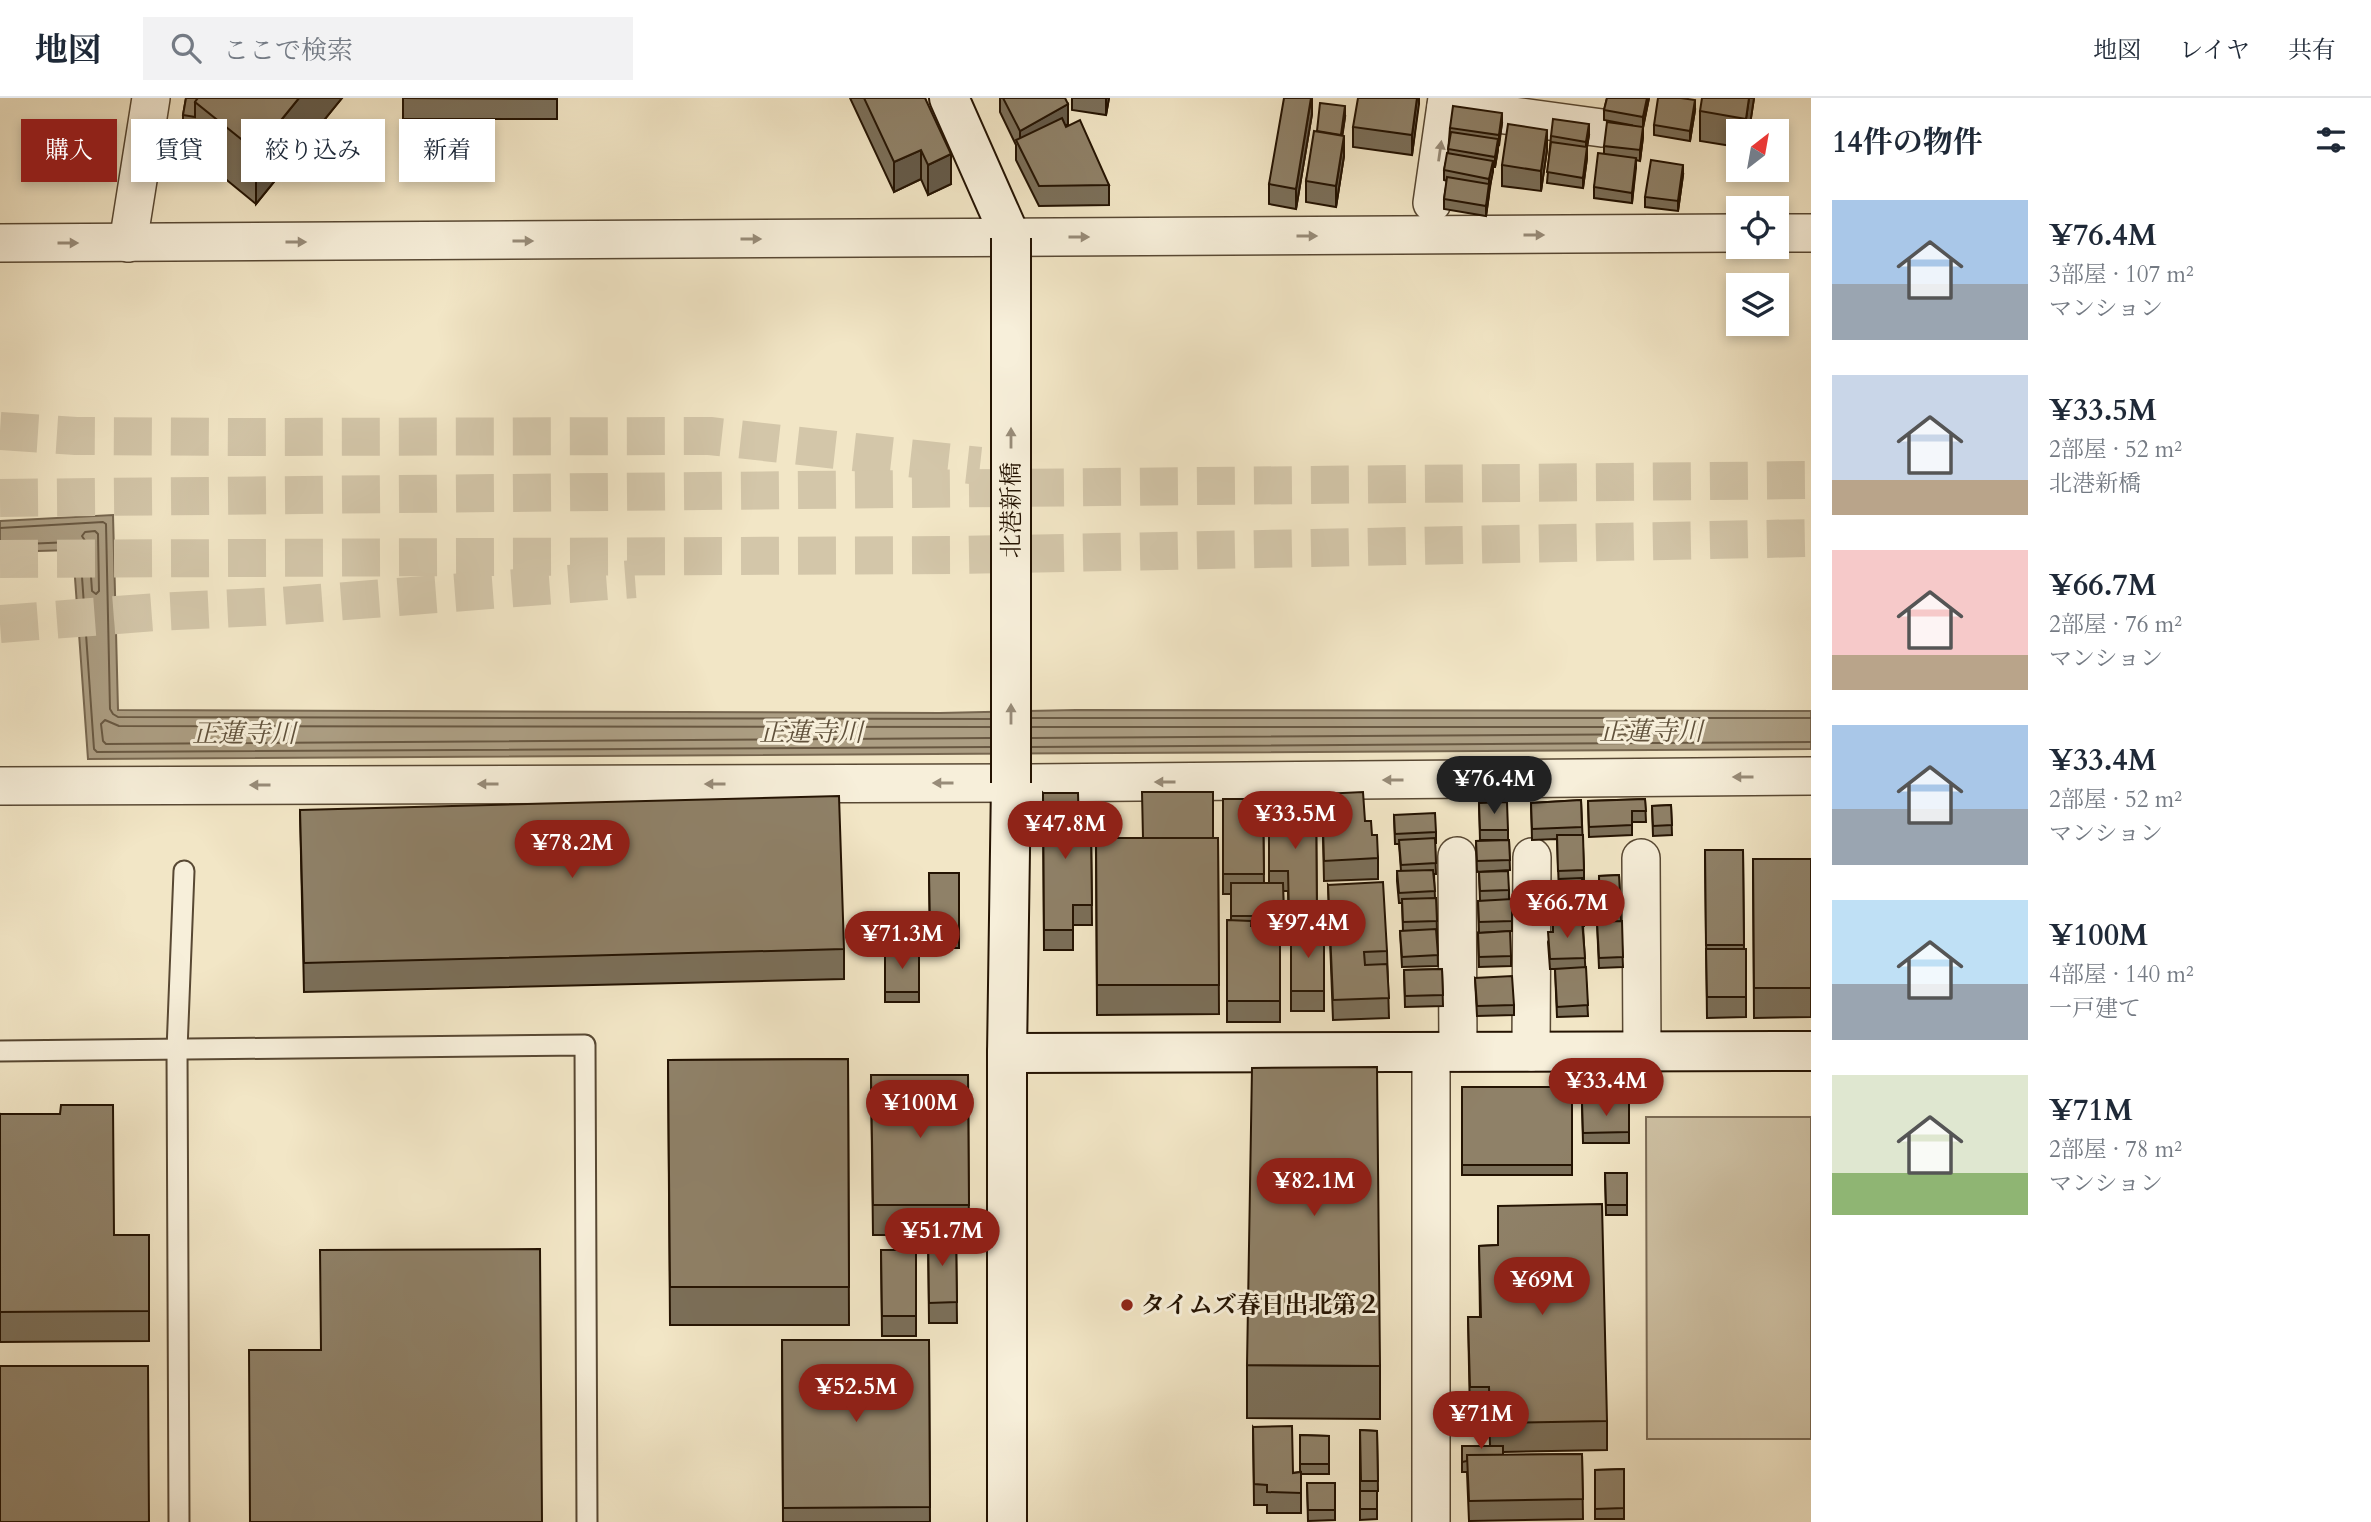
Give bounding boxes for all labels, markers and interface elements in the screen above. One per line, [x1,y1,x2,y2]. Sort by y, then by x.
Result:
search box [143,17,633,80]
text: 地図 [35,28,101,73]
icon: search [167,29,205,67]
text: ここで検索 [223,33,353,68]
text: 地図 [2093,34,2141,67]
text: レイヤ [2179,34,2250,67]
text: 共有 [2288,34,2336,67]
chip: 購入 [21,119,117,182]
chip: 賃貸 [131,119,227,182]
chip: 絞り込み [241,119,385,182]
chip: 新着 [399,119,495,182]
north arrow [1726,119,1788,182]
map controls [1726,119,1789,336]
icon: filters [2312,121,2350,159]
text: 14件の物件 [1832,122,1983,163]
one-way arrow [1435,139,1446,161]
button: locate [1726,196,1789,259]
text: ¥76.4M [2049,215,2157,256]
icon: home [1888,228,1972,312]
one-way arrow [1523,229,1545,241]
one-way arrow [1296,230,1318,242]
one-way arrow [1068,232,1090,243]
one-way arrow [740,233,762,245]
one-way arrow [512,235,534,247]
one-way arrow [285,236,307,248]
one-way arrow [57,237,79,249]
text: 3部屋 · 107 m² [2049,259,2194,290]
button: layers [1726,273,1789,336]
text: マンション [2049,293,2163,324]
text: ¥33.5M [2049,390,2157,431]
icon: home [1888,403,1972,487]
one-way arrow [1005,427,1017,449]
text: 2部屋 · 52 m² [2049,434,2182,465]
street label: 北港新橋 [995,462,1028,558]
text: 北港新橋 [2049,468,2141,499]
text: ¥66.7M [2049,565,2157,606]
icon: home [1888,578,1972,662]
text: 2部屋 · 76 m² [2049,609,2182,640]
text: マンション [2049,643,2163,674]
one-way arrow [1005,703,1017,725]
water label: 正蓮寺川 [1599,714,1706,749]
water label: 正蓮寺川 [759,715,866,750]
water label: 正蓮寺川 [192,716,299,751]
text: ¥33.4M [2049,740,2157,781]
icon: home [1888,753,1972,837]
pin: ¥76.4M [1437,756,1551,816]
text: ¥76.4M [1453,763,1535,794]
one-way arrow [1732,771,1754,783]
one-way arrow [1382,774,1404,786]
one-way arrow [1154,776,1176,787]
one-way arrow [931,777,953,789]
one-way arrow [476,778,498,790]
one-way arrow [704,778,726,790]
one-way arrow [249,779,271,791]
text: 2部屋 · 52 m² [2049,784,2182,815]
pin: ¥33.5M [1238,792,1352,851]
text: ¥33.5M [1254,798,1336,829]
pin: ¥47.8M [1008,802,1122,861]
text: ¥47.8M [1024,808,1106,839]
text: マンション [2049,818,2163,849]
pin: ¥78.2M [515,820,629,880]
text: ¥78.2M [531,827,613,858]
pin: ¥66.7M [1510,880,1624,940]
text: ¥66.7M [1526,887,1608,918]
pin: ¥97.4M [1251,900,1365,960]
text: ¥97.4M [1267,907,1349,938]
pin: ¥71.3M [845,912,959,971]
text: ¥100M [2049,915,2148,956]
text: ¥71.3M [861,918,943,949]
icon: home [1888,928,1972,1012]
text: 4部屋 · 140 m² [2049,959,2194,990]
text: 一戸建て [2049,993,2141,1024]
pin: ¥33.4M [1549,1058,1663,1118]
text: ¥33.4M [1565,1065,1647,1096]
pin: ¥100M [871,1080,969,1140]
text: ¥100M [882,1087,958,1118]
text: ¥71M [2049,1090,2133,1131]
icon: home [1888,1103,1972,1187]
text: 2部屋 · 78 m² [2049,1134,2182,1165]
pin: ¥82.1M [1257,1158,1371,1218]
text: ¥82.1M [1273,1165,1355,1196]
text: マンション [2049,1168,2163,1199]
pin: ¥51.7M [885,1208,999,1268]
text: ¥51.7M [901,1215,983,1246]
pin: ¥69M [1501,1258,1583,1317]
text: ¥69M [1510,1264,1574,1295]
place label: タイムズ春日出北第２ [1141,1289,1381,1322]
marker: タイムズ春日出北第２ [1119,1297,1135,1313]
pin: ¥52.5M [799,1364,913,1424]
text: ¥52.5M [815,1371,897,1402]
pin: ¥71M [1440,1392,1522,1451]
text: ¥71M [1449,1398,1513,1429]

